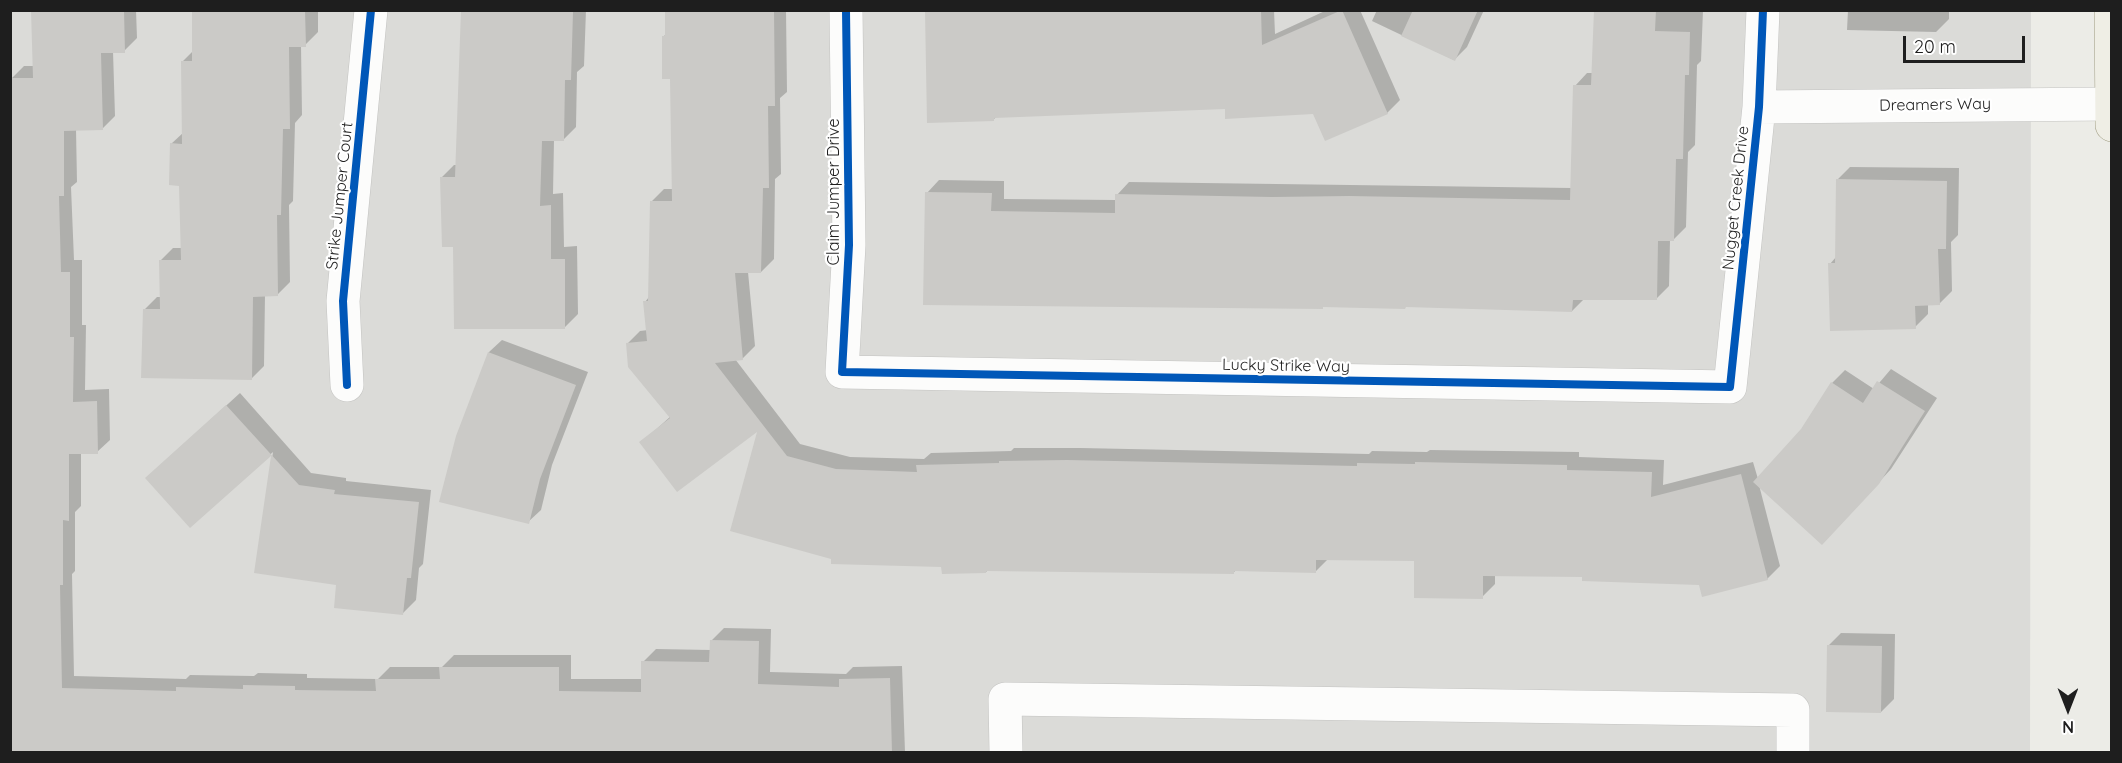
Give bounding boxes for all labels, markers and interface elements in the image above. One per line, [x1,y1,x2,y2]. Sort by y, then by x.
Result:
scale bar [1906,24,2028,62]
text: 20 m [1914,35,1956,58]
street label: Dreamers Way [1879,94,1991,116]
street label: Claim Jumper Drive [824,119,844,265]
street label: Strike Jumper Court [323,121,357,271]
street label: Nugget Creek Drive [1719,125,1753,271]
street label: Lucky Strike Way [1222,355,1350,377]
north arrow [2038,679,2098,739]
text: N [2062,717,2074,737]

